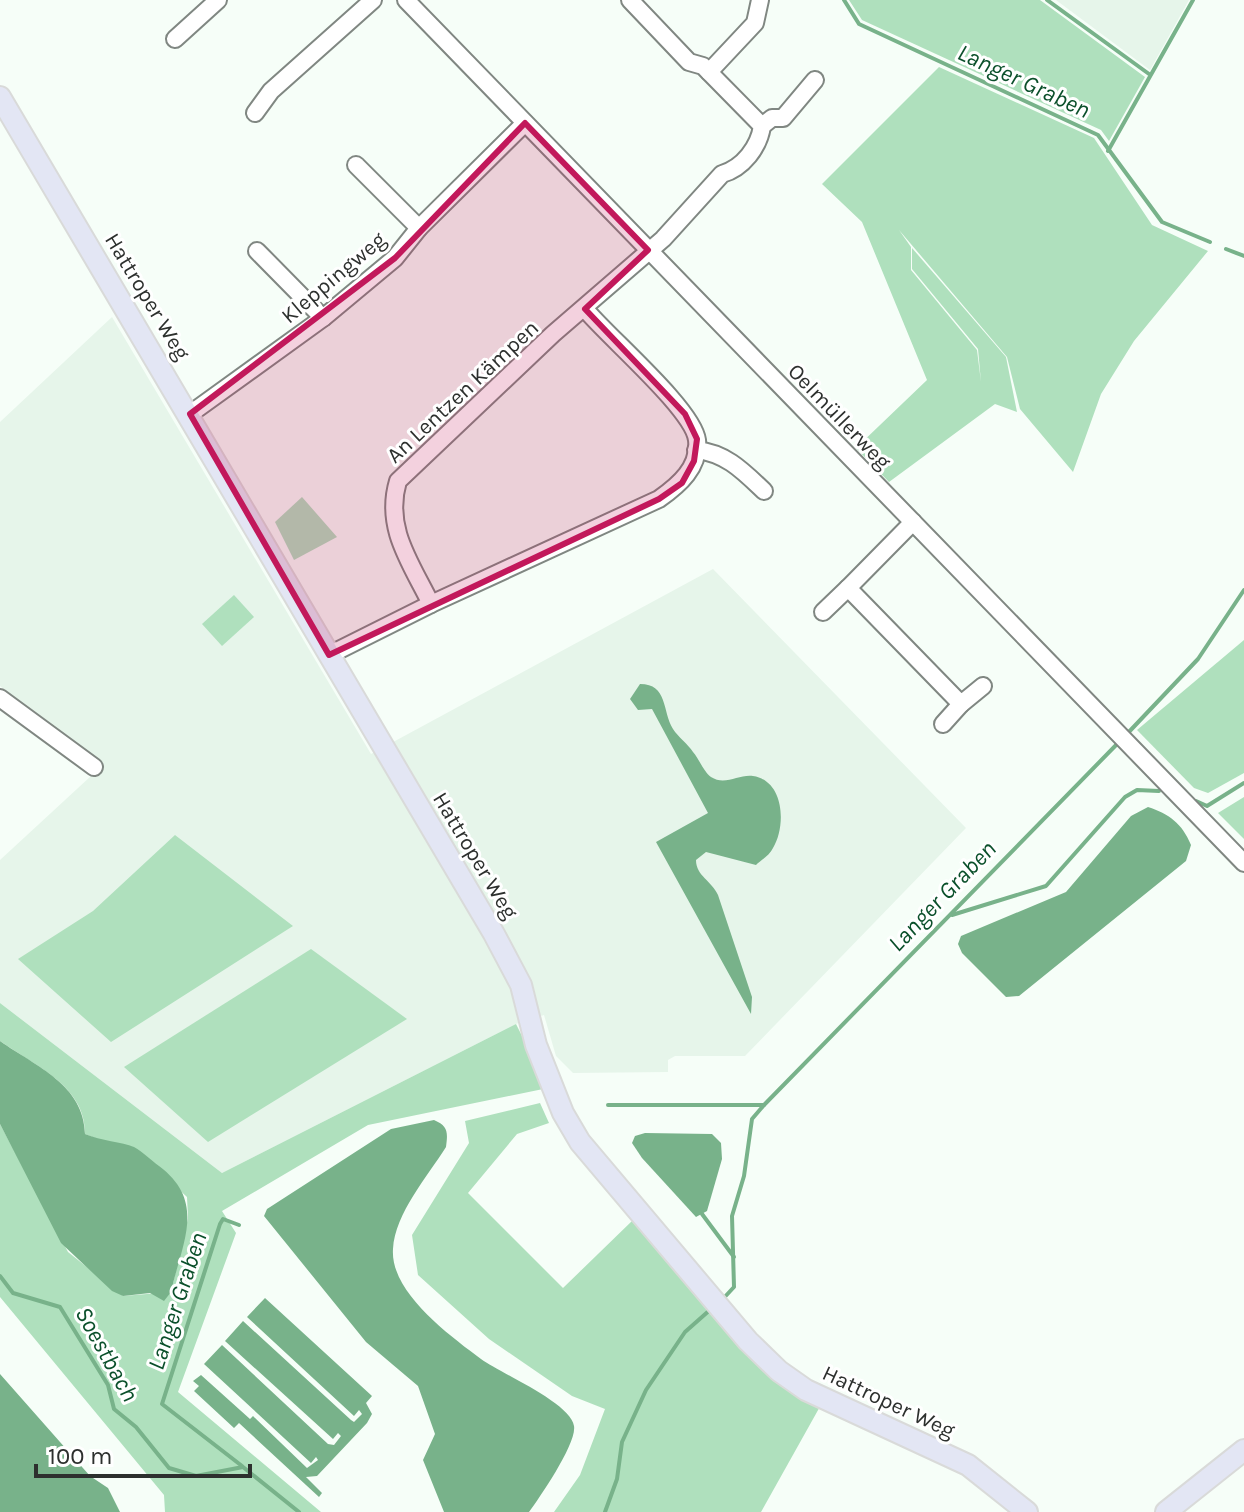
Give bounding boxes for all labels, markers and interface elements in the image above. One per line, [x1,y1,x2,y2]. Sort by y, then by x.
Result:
water label: Langer Graben [953,38,1095,124]
street label: Kleppingweg [276,226,392,329]
street label: Hattroper Weg [99,228,195,365]
street label: An Lentzen Kämpen [381,315,544,469]
street label: Oelmüllerweg [782,358,897,475]
street label: Hattroper Weg [427,787,523,924]
water label: Langer Graben [882,835,1002,957]
water label: Langer Graben [142,1229,212,1373]
water label: Soestbach [69,1302,145,1406]
street label: Hattroper Weg [818,1360,960,1444]
scale bar [36,1428,250,1478]
text: 100 m [48,1442,113,1470]

